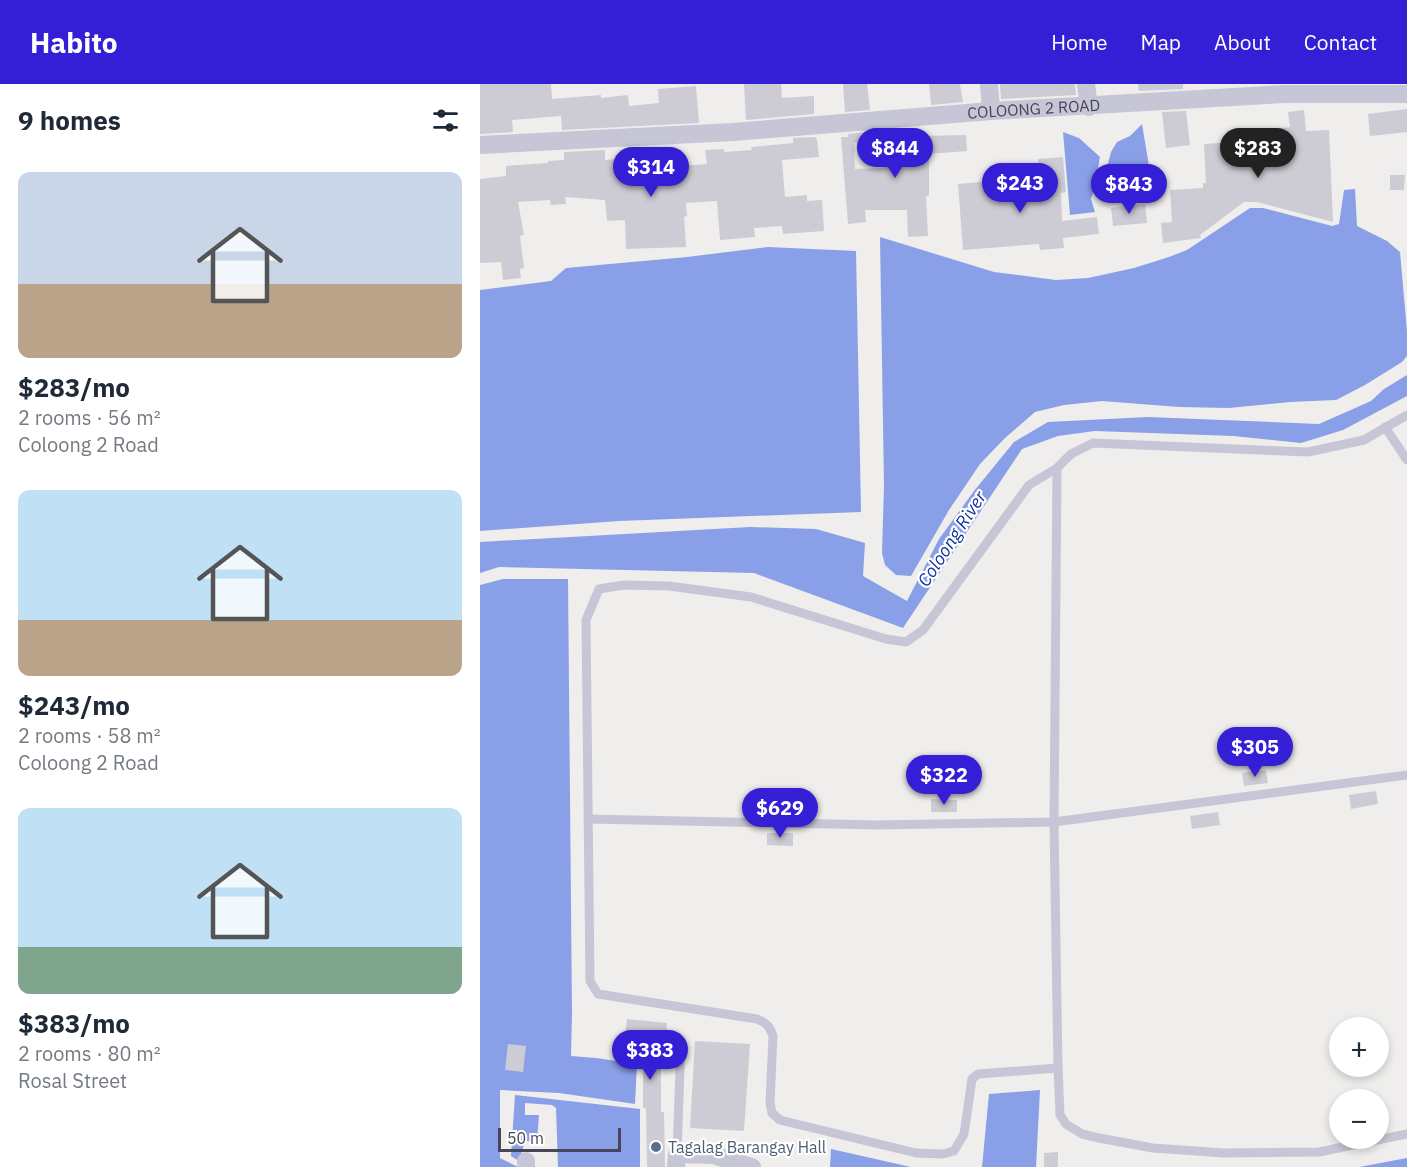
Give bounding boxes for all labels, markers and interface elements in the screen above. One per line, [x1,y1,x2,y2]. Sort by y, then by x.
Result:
text: Habito [30,24,118,61]
text: Home [1051,28,1108,56]
text: Map [1141,28,1181,56]
text: About [1214,28,1271,56]
text: Contact [1304,28,1377,56]
street label: COLOONG 2 ROAD [967,95,1101,123]
text: 9 homes [18,103,121,137]
icon: filters [429,104,462,137]
pin: $844 [859,128,931,179]
pin: $283 [1222,128,1294,179]
text: $844 [871,134,919,161]
text: $283 [1234,134,1282,161]
pin: $314 [615,147,687,198]
text: $314 [627,153,675,180]
pin: $243 [984,163,1056,214]
pin: $843 [1093,164,1165,215]
text: $243 [996,169,1044,196]
text: $843 [1105,170,1153,197]
icon: home [186,211,294,319]
text: $283/mo [18,370,130,404]
text: 2 rooms · 56 m² [18,404,161,431]
text: Coloong 2 Road [18,431,159,458]
water label: Coloong River [912,486,991,591]
icon: home [186,529,294,637]
text: $243/mo [18,688,130,722]
text: 2 rooms · 58 m² [18,722,161,749]
pin: $305 [1219,727,1291,778]
text: $305 [1231,733,1279,760]
text: Coloong 2 Road [18,749,159,776]
pin: $322 [908,755,980,806]
text: $322 [920,761,968,788]
pin: $629 [744,788,816,839]
text: $629 [756,794,804,821]
icon: home [186,847,294,955]
text: $383/mo [18,1006,130,1040]
map controls [1329,1017,1389,1149]
button: + [1329,1017,1389,1077]
pin: $383 [614,1030,686,1081]
text: $383 [626,1036,674,1063]
text: 2 rooms · 80 m² [18,1040,161,1067]
text: Rosal Street [18,1067,127,1094]
button: − [1329,1089,1389,1149]
scale bar [498,1125,621,1152]
text: 50 m [507,1128,544,1148]
place label: Tagalag Barangay Hall [668,1137,826,1157]
marker: Tagalag Barangay Hall [649,1140,663,1154]

